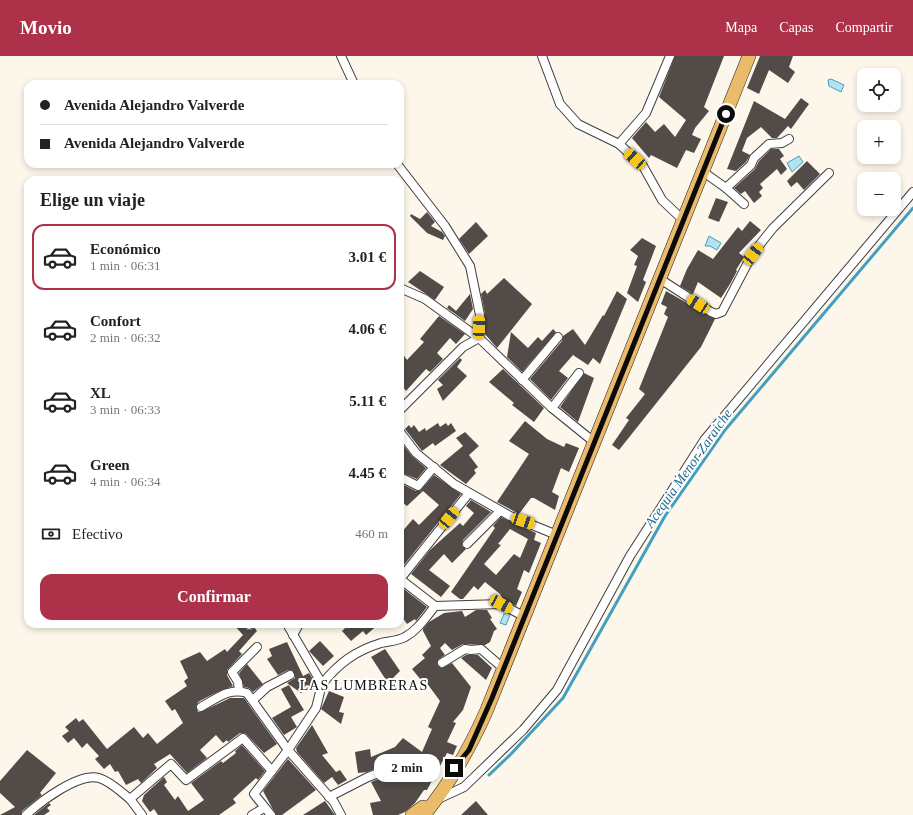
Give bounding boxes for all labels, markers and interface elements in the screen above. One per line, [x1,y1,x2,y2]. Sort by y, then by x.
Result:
text: Movio [20,17,72,38]
text: Mapa [725,20,757,35]
text: Capas [779,20,813,35]
text: Compartir [835,20,893,35]
map controls [857,68,901,216]
button: locate [857,68,901,112]
text: Avenida Alejandro Valverde [64,97,244,113]
route start [717,105,735,123]
button: + [857,120,901,164]
text: Avenida Alejandro Valverde [64,135,244,151]
car [622,147,648,171]
button: − [857,172,901,216]
text: Elige un viaje [40,190,145,210]
icon: car [42,239,78,275]
text: Económico [90,241,161,257]
car [741,241,765,267]
text: 3.01 € [349,249,386,265]
text: 1 min · 06:31 [90,258,160,273]
car [685,292,711,316]
icon: car [42,311,78,347]
text: Confort [90,313,141,329]
car [473,315,485,339]
text: 4.06 € [349,321,386,337]
text: 2 min · 06:32 [90,330,160,345]
icon: car [42,383,78,419]
text: XL [90,385,111,401]
text: 5.11 € [349,393,386,409]
text: 3 min · 06:33 [90,402,160,417]
water label: Acequia Menor Zaraiche [641,406,735,531]
icon: car [42,455,78,491]
text: Green [90,457,130,473]
text: 4.45 € [349,465,386,481]
text: 4 min · 06:34 [90,474,160,489]
car [437,505,461,531]
car [510,512,536,530]
icon: cash [40,523,62,545]
text: Efectivo [72,526,123,542]
text: 460 m [355,526,388,541]
button: Confirmar [40,574,388,620]
car [488,593,514,615]
district label: LAS LUMBRERAS [300,678,428,693]
callout: 2 min [374,754,440,782]
route end [445,759,463,777]
text: 2 min [391,760,423,775]

